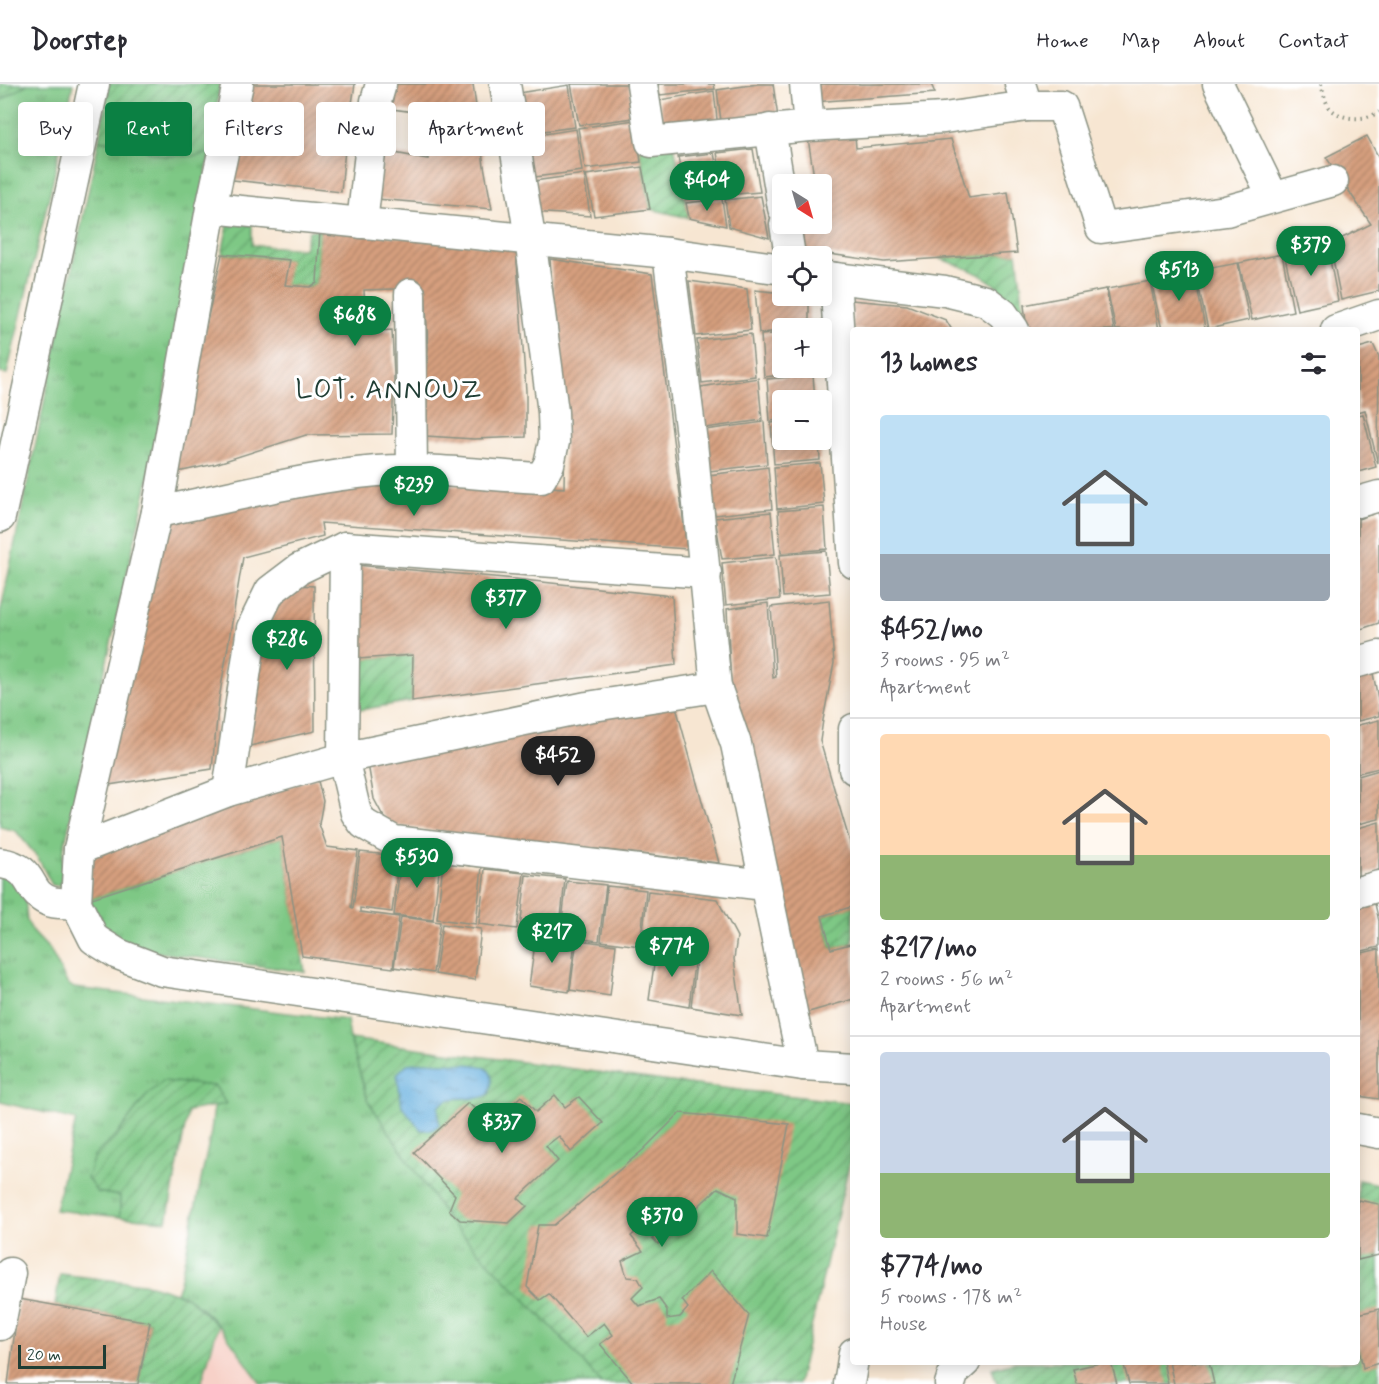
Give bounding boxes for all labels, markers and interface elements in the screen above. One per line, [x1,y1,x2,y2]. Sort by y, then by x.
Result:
text: Doorstep [30,23,128,60]
text: Home [1037,27,1089,55]
text: Map [1122,27,1160,55]
text: About [1193,27,1245,55]
text: Contact [1278,27,1349,55]
chip: Buy [18,102,93,156]
chip: Rent [105,102,192,156]
chip: Filters [204,102,304,156]
chip: New [316,102,396,156]
chip: Apartment [408,102,545,156]
pin: $404 [671,161,743,212]
text: $404 [684,167,730,194]
north arrow [772,174,832,234]
map controls [772,174,832,450]
pin: $379 [1275,226,1347,277]
text: $379 [1290,232,1332,259]
button: locate [772,246,832,306]
pin: $513 [1143,251,1215,302]
text: $513 [1159,257,1199,284]
pin: $688 [319,296,391,347]
text: $688 [333,302,377,329]
button: + [772,318,832,378]
text: 13 homes [880,346,978,380]
icon: filters [1297,347,1330,380]
district label: LOT. ANNOUZ [295,373,483,408]
button: − [772,390,832,450]
icon: home [1051,454,1159,562]
pin: $239 [378,466,450,517]
text: $239 [394,472,434,499]
pin: $377 [470,579,542,630]
text: $377 [485,585,527,612]
text: $452/mo [880,613,983,647]
pin: $286 [251,620,323,671]
text: $286 [266,626,308,653]
text: 3 rooms · 95 m² [880,647,1010,674]
text: Apartment [880,674,971,701]
pin: $452 [522,736,594,787]
text: $452 [535,742,581,769]
icon: home [1051,773,1159,881]
pin: $530 [381,838,453,889]
text: $530 [395,844,439,871]
pin: $217 [516,913,588,964]
text: $217 [531,919,573,946]
pin: $774 [636,927,708,978]
text: $217/mo [880,932,977,966]
text: $774 [649,933,695,960]
text: 2 rooms · 56 m² [880,966,1013,993]
text: Apartment [880,993,971,1020]
icon: home [1051,1091,1159,1199]
pin: $337 [466,1103,538,1154]
text: $337 [482,1109,522,1136]
pin: $370 [626,1197,698,1248]
text: $370 [641,1203,683,1230]
text: $774/mo [880,1250,983,1284]
text: 5 rooms · 178 m² [880,1284,1022,1311]
text: House [880,1311,927,1338]
scale bar [18,1342,106,1370]
text: 20 m [27,1345,61,1366]

